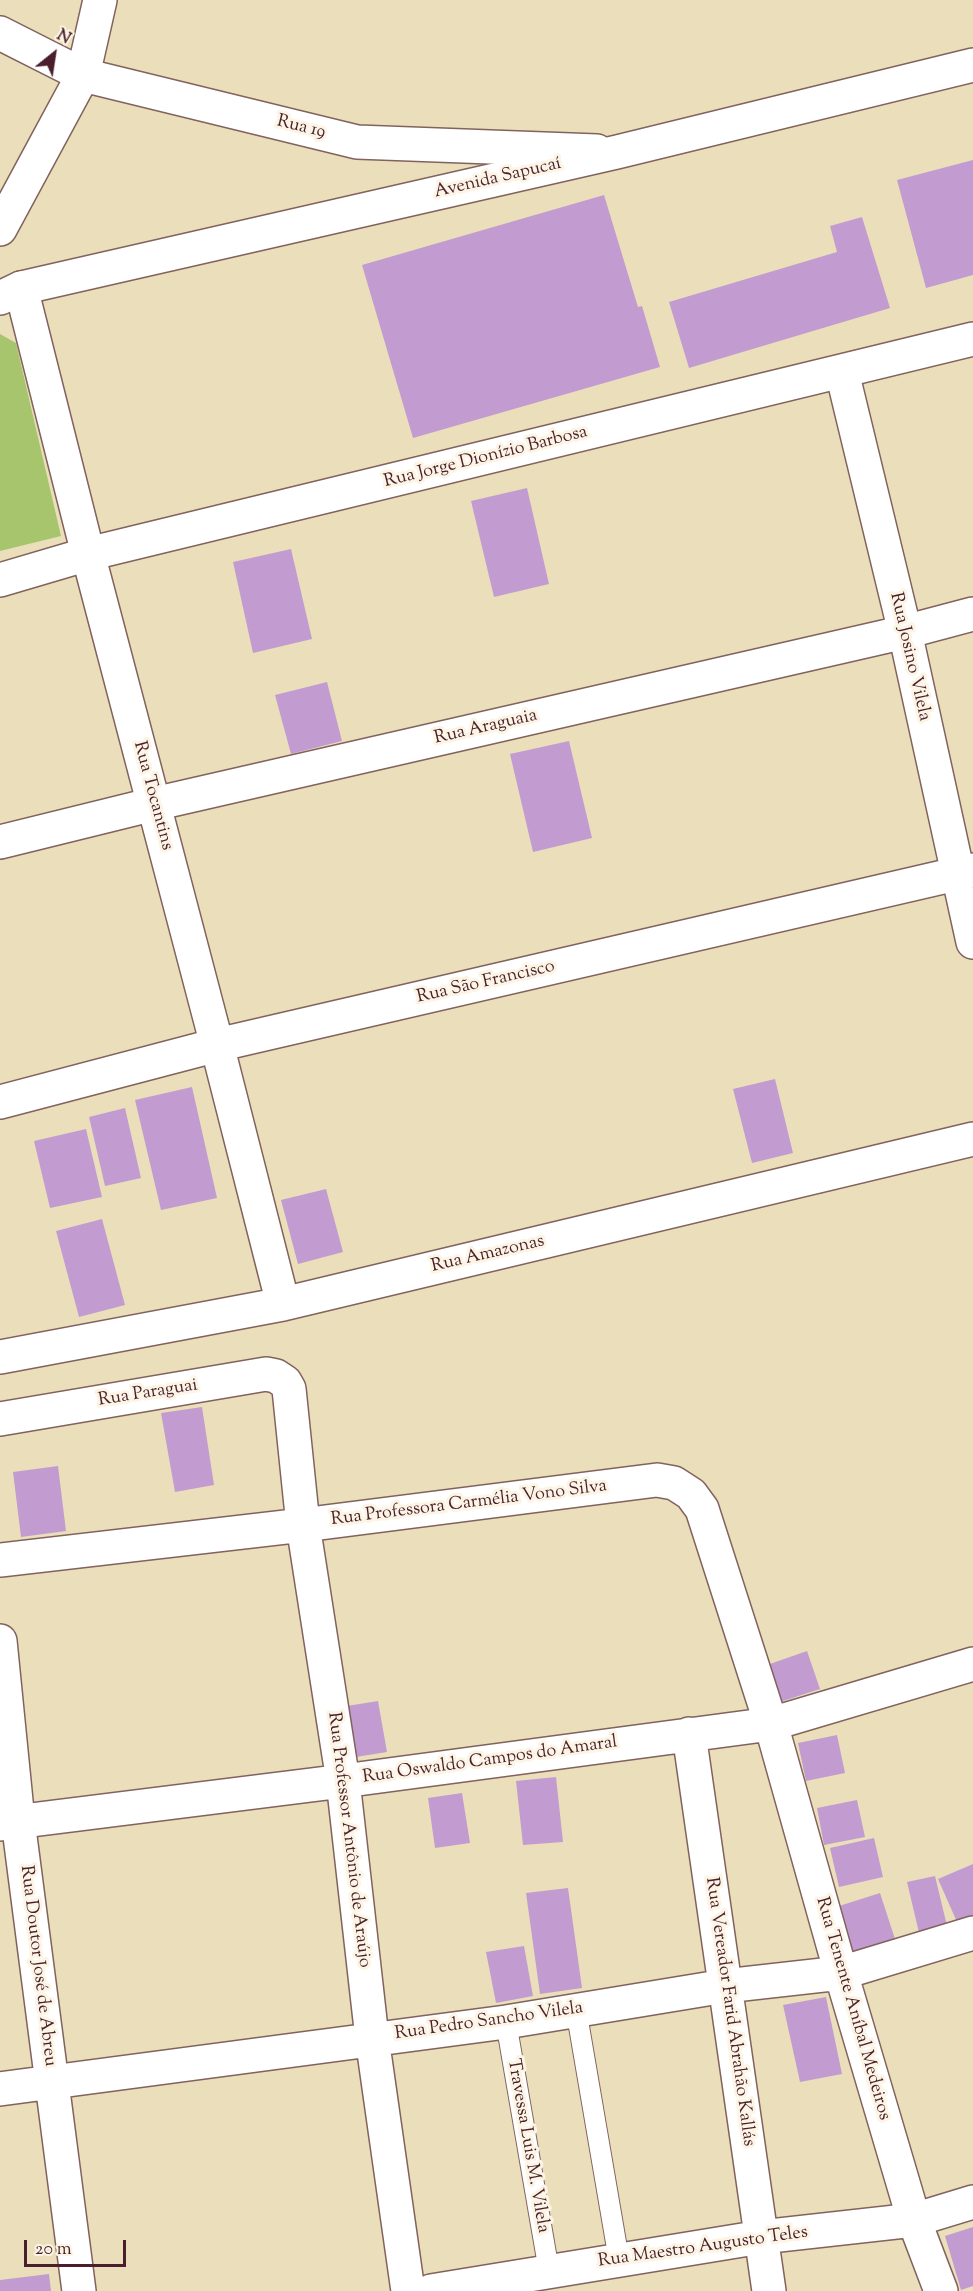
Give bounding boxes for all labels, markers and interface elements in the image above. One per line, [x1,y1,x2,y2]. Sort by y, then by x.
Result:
north arrow [24,24,84,84]
text: N [52,25,75,51]
street label: Rua 19 [274,112,328,144]
street label: Avenida Sapucaí [432,154,564,204]
street label: Rua Jorge Dionízio Barbosa [382,422,590,494]
street label: Rua Josino Vilela [884,591,934,723]
street label: Rua Araguaia [433,706,539,750]
street label: Rua Tocantins [127,739,177,853]
street label: Rua São Francisco [415,957,557,1009]
street label: Rua Amazonas [429,1232,547,1278]
street label: Rua Paraguai [97,1375,199,1413]
street label: Rua Professora Carmélia Vono Silva [330,1476,608,1532]
street label: Rua Professor Antônio de Araújo [322,1711,374,1969]
street label: Rua Oswaldo Campos do Amaral [361,1732,619,1790]
street label: Rua Doutor José de Abreu [14,1864,60,2068]
street label: Rua Vereador Farid Abrahão Kallás [699,1876,759,2148]
street label: Rua Tenente Aníbal Medeiros [810,1895,894,2123]
street label: Rua Pedro Sancho Vilela [394,1998,584,2046]
street label: Travessa Luis M. Vilela [501,2057,553,2235]
street label: Rua Maestro Augusto Teles [597,2223,809,2273]
scale bar [27,2228,129,2266]
text: 20 m [35,2237,72,2263]

